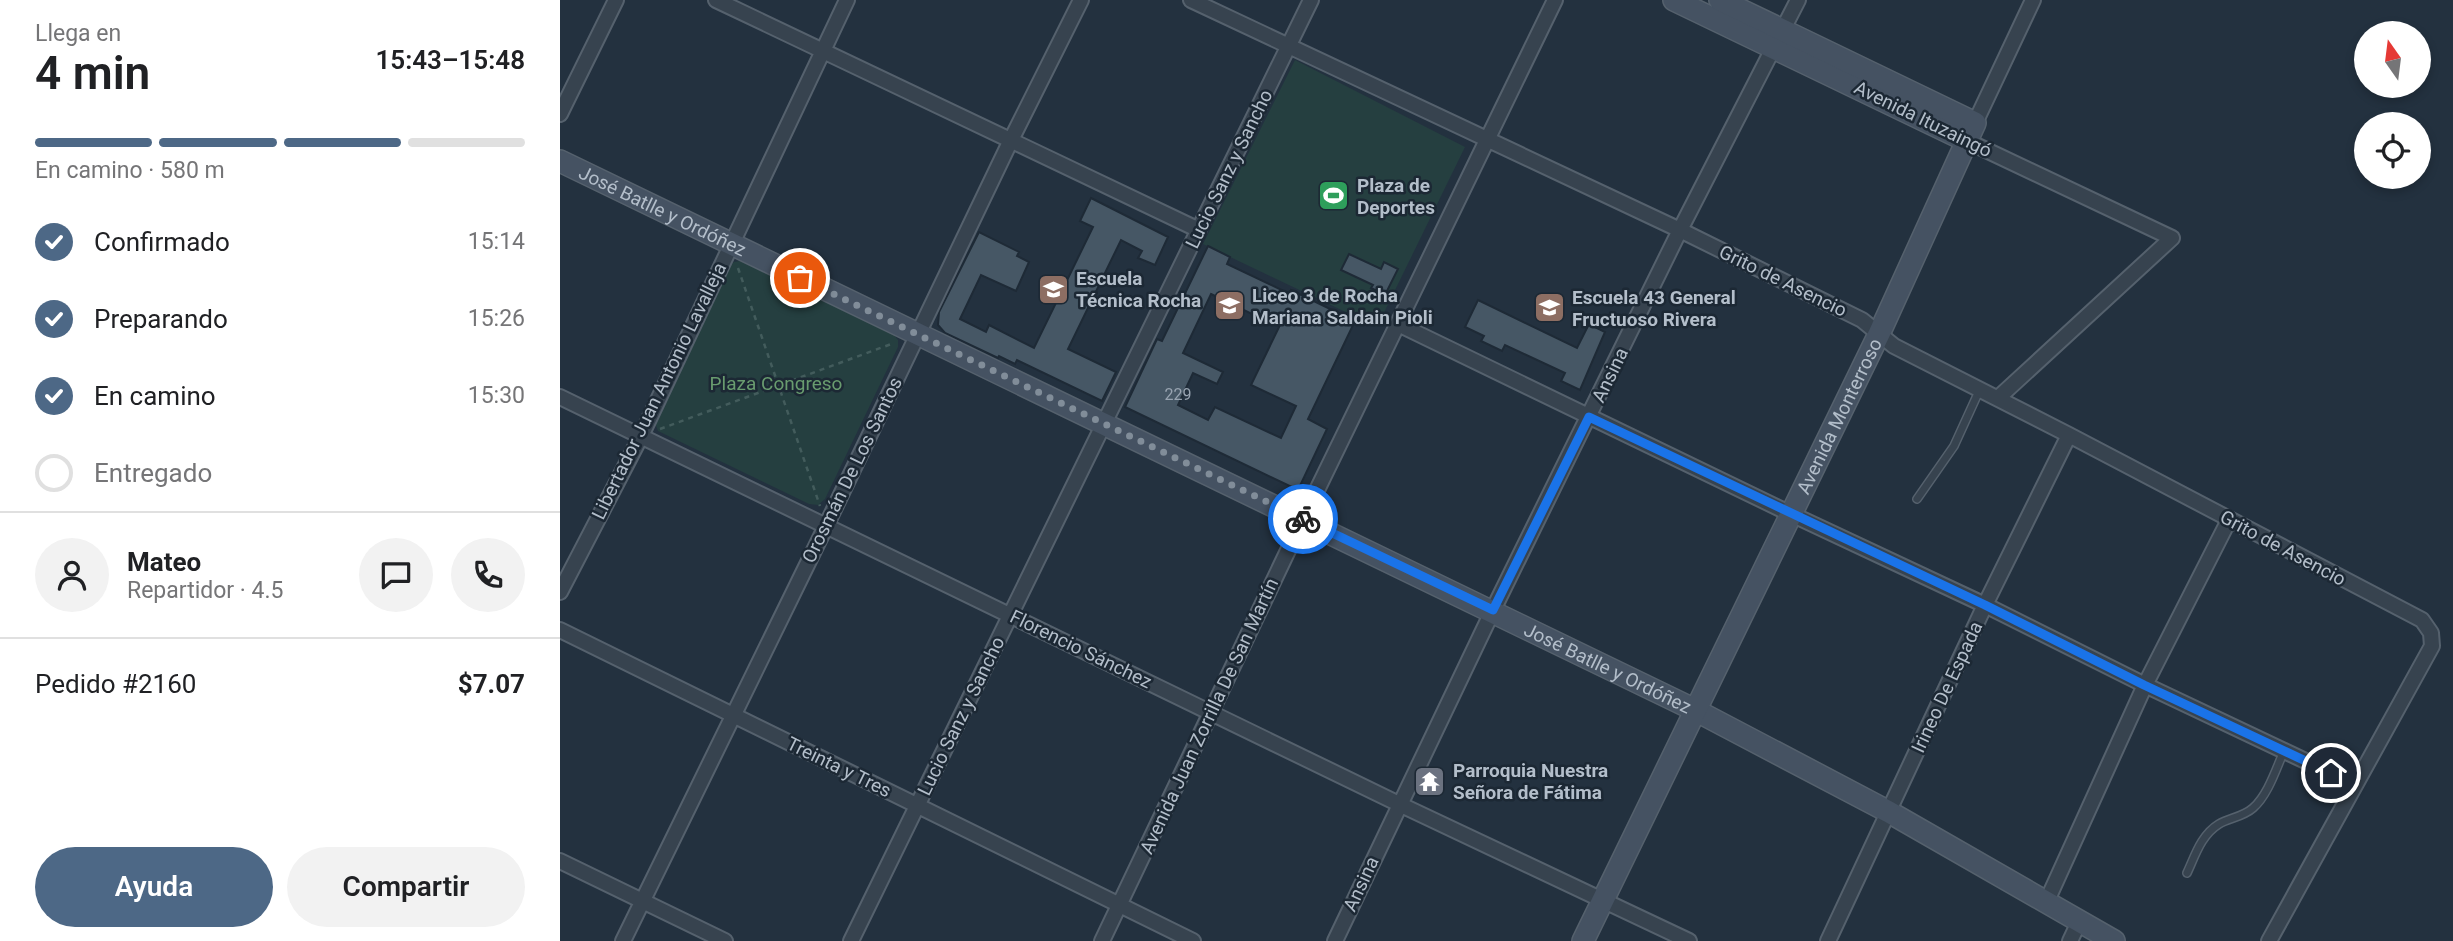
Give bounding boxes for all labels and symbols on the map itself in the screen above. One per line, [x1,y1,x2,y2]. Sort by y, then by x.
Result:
north arrow [2354,21,2431,98]
street label: Avenida Ituzaingó [1850,76,1996,162]
street label: Lucio Sanz y Sancho [1181,86,1277,252]
street label: José Batlle y Ordóñez [575,160,750,261]
place label: Plaza de Deportes [1357,174,1435,219]
sports icon: Plaza de Deportes [1317,179,1351,213]
street label: Grito de Asencio [1715,240,1851,322]
pin [770,248,830,308]
street label: Libertador Juan Antonio Lavalleja [587,259,731,523]
place label: Escuela Técnica Rocha [1076,267,1201,312]
school or university icon: Escuela Técnica Rocha [1036,272,1070,306]
place label: Liceo 3 de Rocha Mariana Saldain Pioli [1252,284,1433,329]
place label: Escuela 43 General Fructuoso Rivera [1572,286,1736,331]
school or university icon: Liceo 3 de Rocha Mariana Saldain Pioli [1212,289,1246,323]
school or university icon: Escuela 43 General Fructuoso Rivera [1532,291,1566,325]
street label: Avenida Monterroso [1791,334,1887,498]
street label: Ansina [1587,344,1633,406]
park label: Plaza Congreso [710,372,842,395]
street label: Orosmán De Los Santos [797,373,907,567]
house number: 229 [1165,385,1191,404]
courier [1268,484,1338,554]
street label: Grito de Asencio [2216,505,2350,591]
street label: Avenida Juan Zorrilla De San Martín [1135,574,1283,858]
street label: Florencio Sánchez [1006,605,1156,693]
street label: José Batlle y Ordóñez [1520,618,1695,718]
street label: Irineo De Espada [1907,618,1987,756]
street label: Lucio Sanz y Sancho [913,633,1009,799]
street label: Treinta y Tres [783,732,895,802]
pin [2301,743,2361,803]
place label: Parroquia Nuestra Señora de Fátima [1453,759,1608,804]
temple icon: Parroquia Nuestra Señora de Fátima [1413,764,1447,798]
street label: Ansina [1338,853,1384,915]

